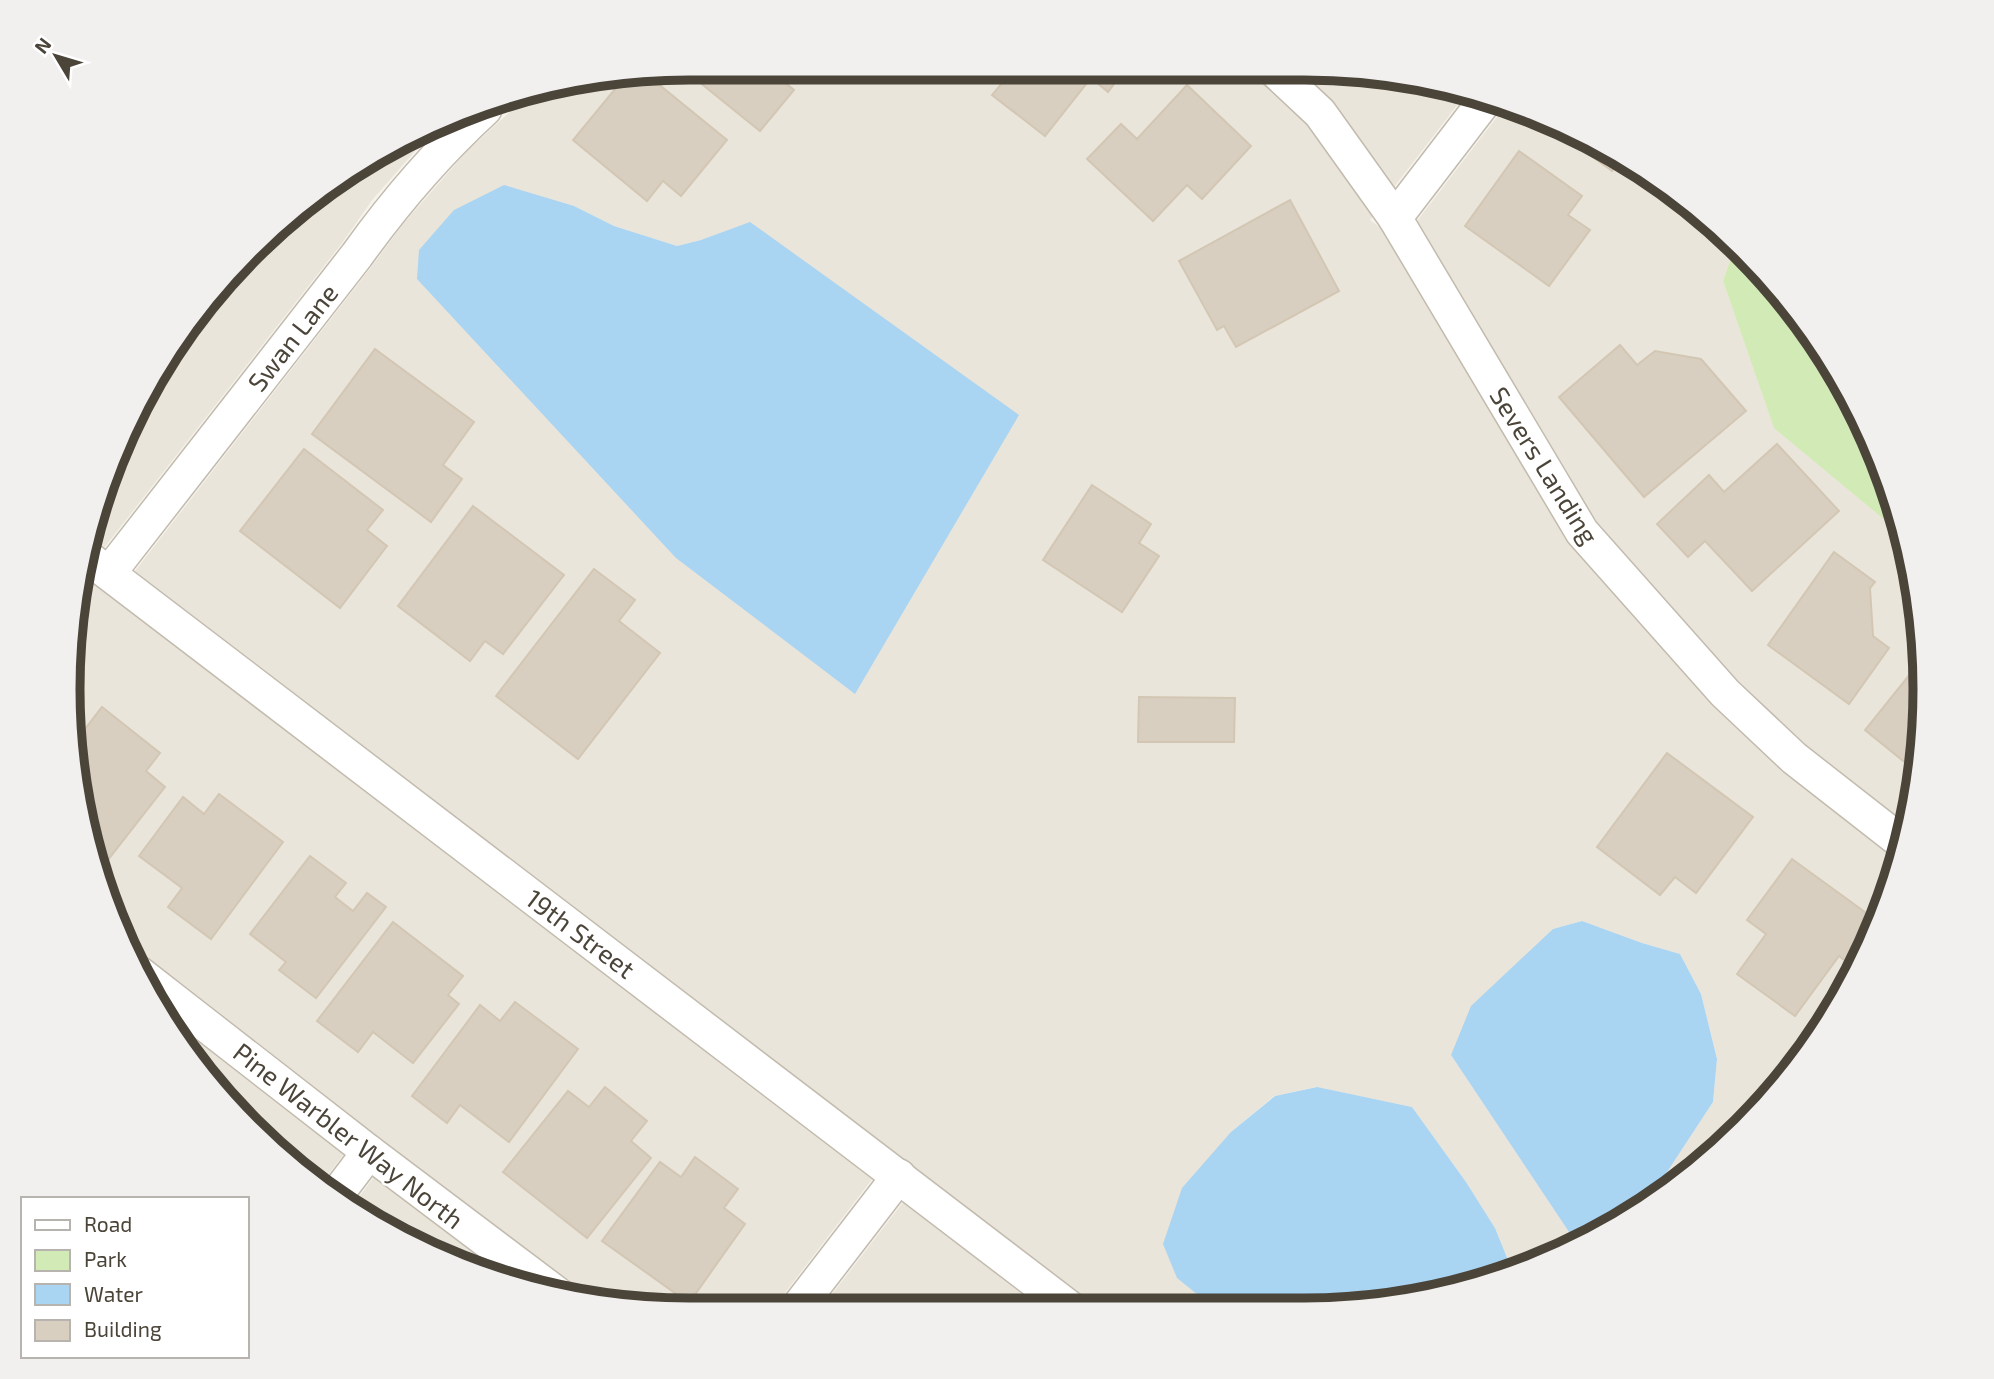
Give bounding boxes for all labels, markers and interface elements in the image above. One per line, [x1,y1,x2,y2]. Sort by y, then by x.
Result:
north arrow [21,21,91,91]
text: N [29,33,55,58]
street label: Swan Lane [240,277,344,397]
street label: Severs Landing [1484,381,1606,549]
street label: 19th Street [520,882,642,984]
street label: Pine Warbler Way North [228,1036,470,1234]
legend [21,1197,248,1358]
text: Road [84,1211,132,1236]
text: Park [84,1246,127,1271]
text: Water [84,1281,143,1306]
text: Building [84,1316,162,1341]

